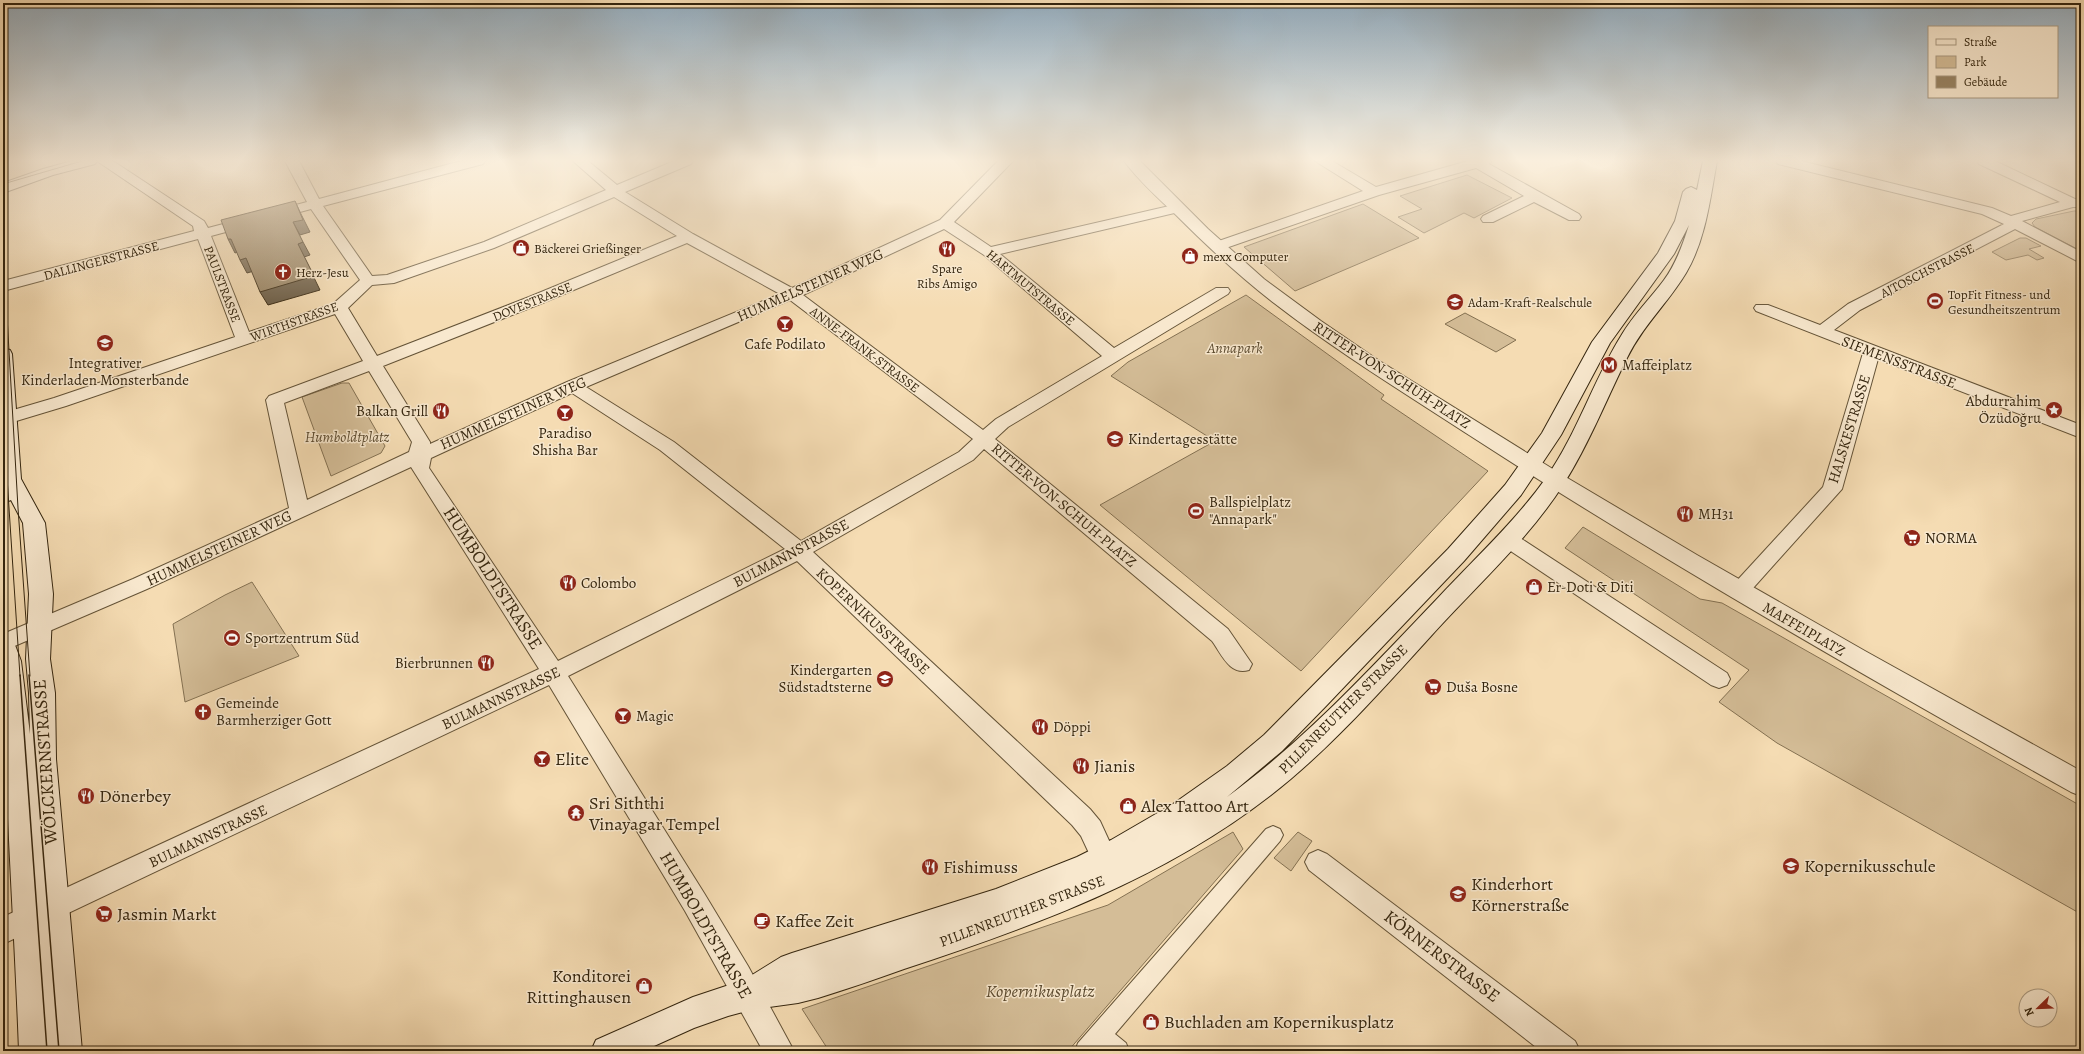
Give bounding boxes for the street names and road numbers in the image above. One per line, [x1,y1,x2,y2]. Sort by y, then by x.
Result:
street label: DALLINGERSTRASSE [42,237,161,284]
street label: AJTOSCHSTRASSE [1876,239,1977,302]
street label: PAULSTRASSE [200,243,245,325]
street label: HUMMELSTEINER WEG [734,244,886,326]
street label: HARTMUTSTRASSE [983,245,1078,329]
street label: DOVESTRASSE [490,278,574,325]
street label: WIRTHSTRASSE [247,298,341,346]
street label: ANNE-FRANK-STRASSE [806,302,923,396]
street label: RITTER-VON-SCHUH-PLATZ [1310,317,1474,433]
street label: SIEMENSSTRASSE [1839,331,1959,393]
street label: HUMMELSTEINER WEG [437,372,589,454]
street label: HALSKESTRASSE [1823,372,1875,486]
street label: RITTER-VON-SCHUH-PLATZ [987,438,1141,572]
street label: HUMBOLDTSTRASSE [438,502,548,654]
street label: HUMMELSTEINER WEG [143,506,295,590]
street label: BULMANNSTRASSE [730,514,852,592]
street label: KOPERNIKUSSTRASSE [812,563,934,679]
street label: MAFFEIPLATZ [1759,597,1849,661]
street label: PILLENREUTHER STRASSE [1274,640,1412,778]
street label: BULMANNSTRASSE [438,662,564,734]
street label: WÖLCKERNSTRASSE [27,679,63,846]
street label: BULMANNSTRASSE [145,800,271,872]
street label: HUMBOLDTSTRASSE [654,847,758,1003]
street label: PILLENREUTHER STRASSE [936,870,1108,952]
street label: KÖRNERSTRASSE [1379,904,1505,1008]

